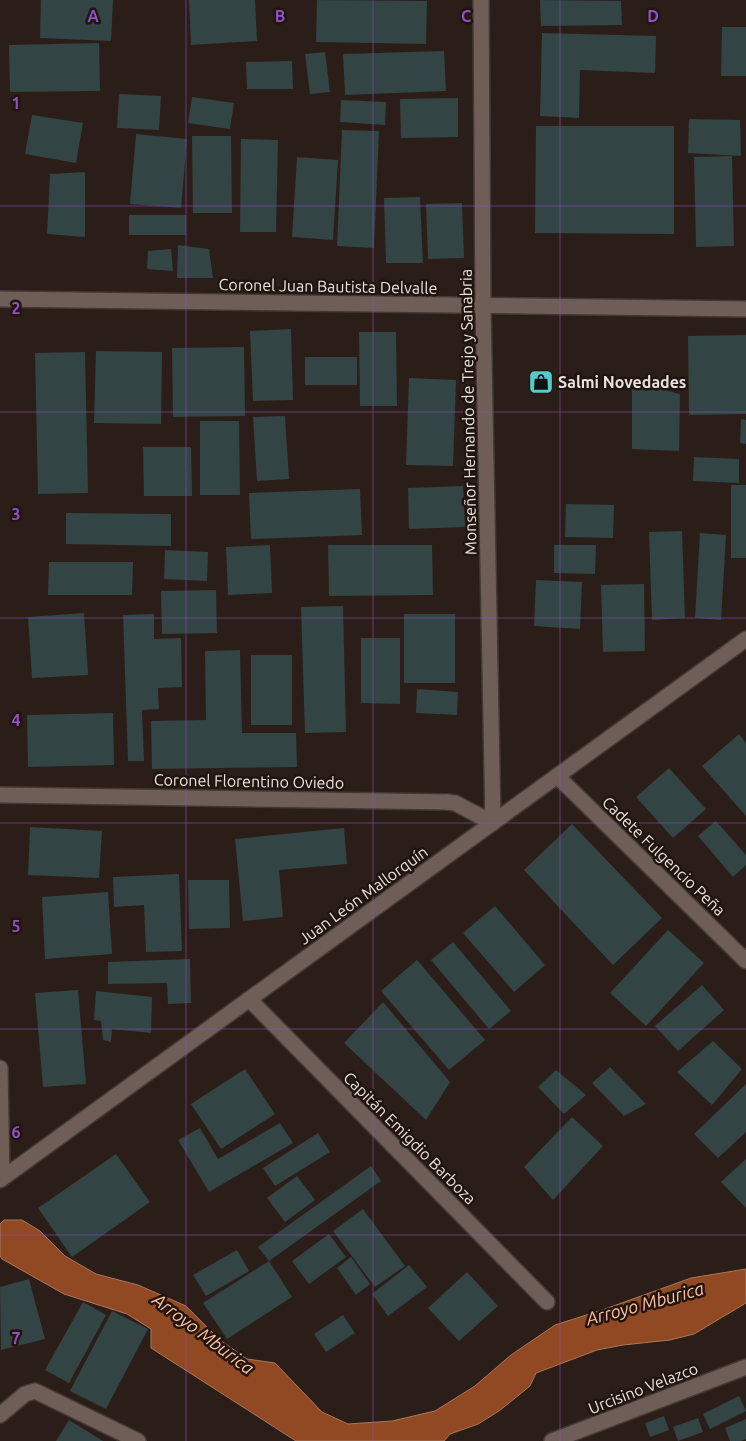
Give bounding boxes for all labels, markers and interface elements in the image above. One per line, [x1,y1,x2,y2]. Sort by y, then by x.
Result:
text: A [87,7,99,25]
text: B [275,7,285,25]
text: C [461,7,471,25]
text: D [647,7,659,25]
text: 1 [11,94,21,112]
street label: Monseñor Hernando de Trejo y Sanabria [457,269,479,555]
street label: Coronel Juan Bautista Delvalle [218,275,438,297]
text: 2 [11,299,21,317]
shop icon: Salmi Novedades [528,369,554,395]
place label: Salmi Novedades [558,373,686,391]
text: 3 [11,505,21,523]
text: 4 [11,711,21,729]
street label: Coronel Florentino Oviedo [154,770,344,792]
street label: Cadete Fulgencio Peña [599,793,729,919]
street label: Juan León Mallorquín [295,842,431,948]
text: 5 [11,917,21,935]
street label: Capitán Emigdio Barboza [340,1068,480,1208]
text: 6 [11,1123,21,1141]
water label: Arroyo Mburica [583,1278,706,1329]
water label: Arroyo Mburica [148,1288,258,1378]
text: 7 [11,1329,21,1347]
street label: Urcisino Velazco [586,1359,700,1417]

